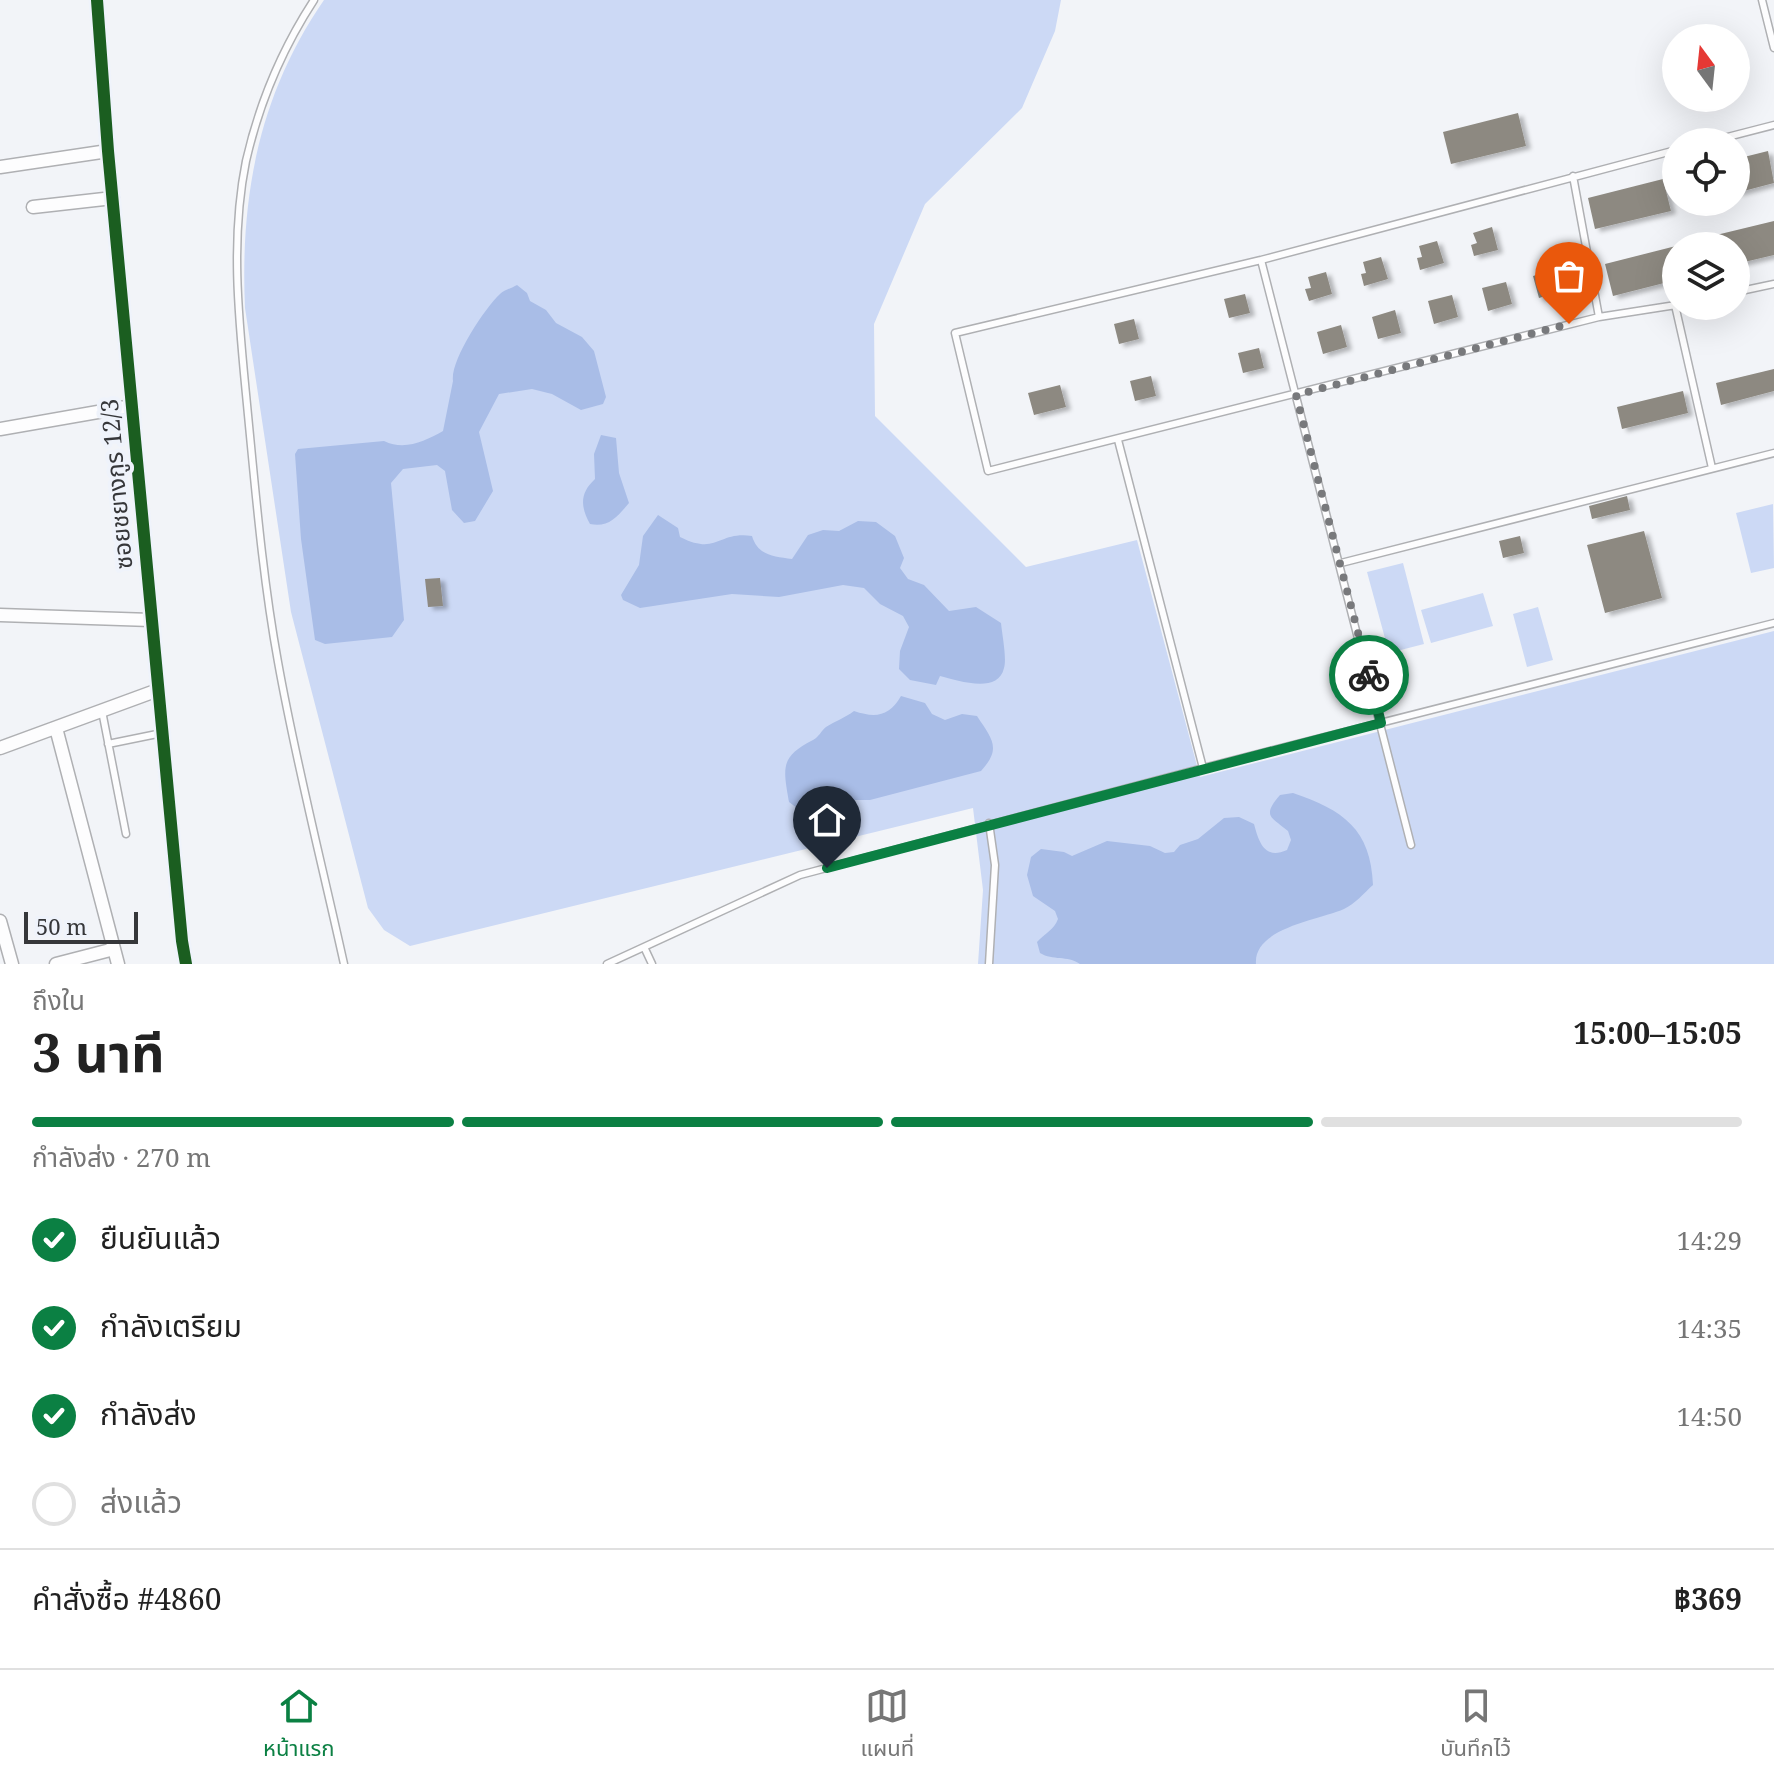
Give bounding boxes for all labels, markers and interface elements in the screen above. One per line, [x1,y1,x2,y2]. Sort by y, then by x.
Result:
north arrow [1662,24,1750,112]
map controls [1662,24,1750,320]
button: locate [1662,128,1750,216]
button: layers [1662,232,1750,320]
pin [1535,242,1603,324]
icon: bag [1547,254,1591,298]
street label: ซอยชยางกูร 12/3 [92,398,139,571]
courier [1329,635,1409,715]
icon: bike [1347,653,1391,697]
pin [793,786,861,868]
icon: home [805,798,849,842]
scale bar [24,908,138,944]
text: 50 m [36,911,87,941]
text: ถึงใน [32,982,85,1018]
text: 15:00–15:05 [1573,1012,1742,1053]
text: 3 นาที [32,1016,165,1087]
text: กำลังส่ง · 270 m [32,1139,211,1175]
text: ยืนยันแล้ว [100,1217,221,1258]
icon: check [32,1218,76,1262]
text: 14:29 [1676,1222,1742,1258]
text: กำลังเตรียม [100,1305,242,1346]
icon: check [32,1306,76,1350]
text: 14:35 [1676,1310,1742,1346]
text: กำลังส่ง [100,1393,197,1434]
icon: check [32,1394,76,1438]
text: 14:50 [1676,1398,1742,1434]
text: ส่งแล้ว [100,1481,182,1522]
text: คำสั่งซื้อ #4860 [32,1578,221,1619]
text: ฿369 [1674,1578,1742,1619]
tab: หน้าแรก [263,1684,335,1766]
tab: แผนที่ [861,1684,914,1766]
tab: บันทึกไว้ [1440,1684,1511,1766]

